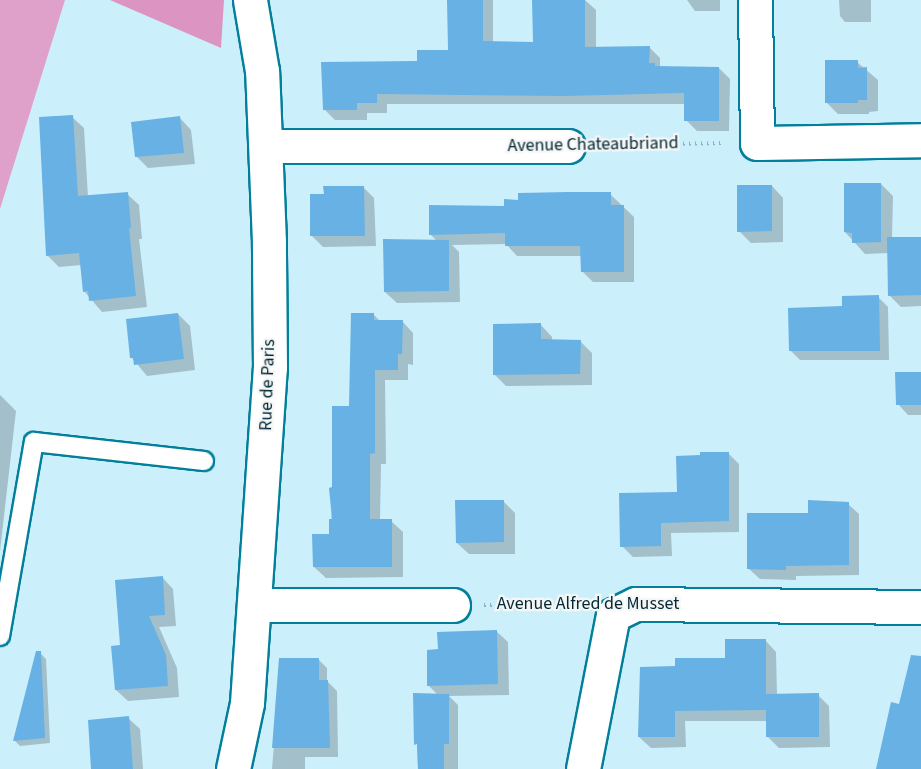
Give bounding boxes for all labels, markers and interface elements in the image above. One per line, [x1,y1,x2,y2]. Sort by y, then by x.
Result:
street label: Avenue Chateaubriand [507,133,679,157]
street label: Rue de Paris [256,339,280,431]
street label: Avenue Alfred de Musset [497,593,679,615]

